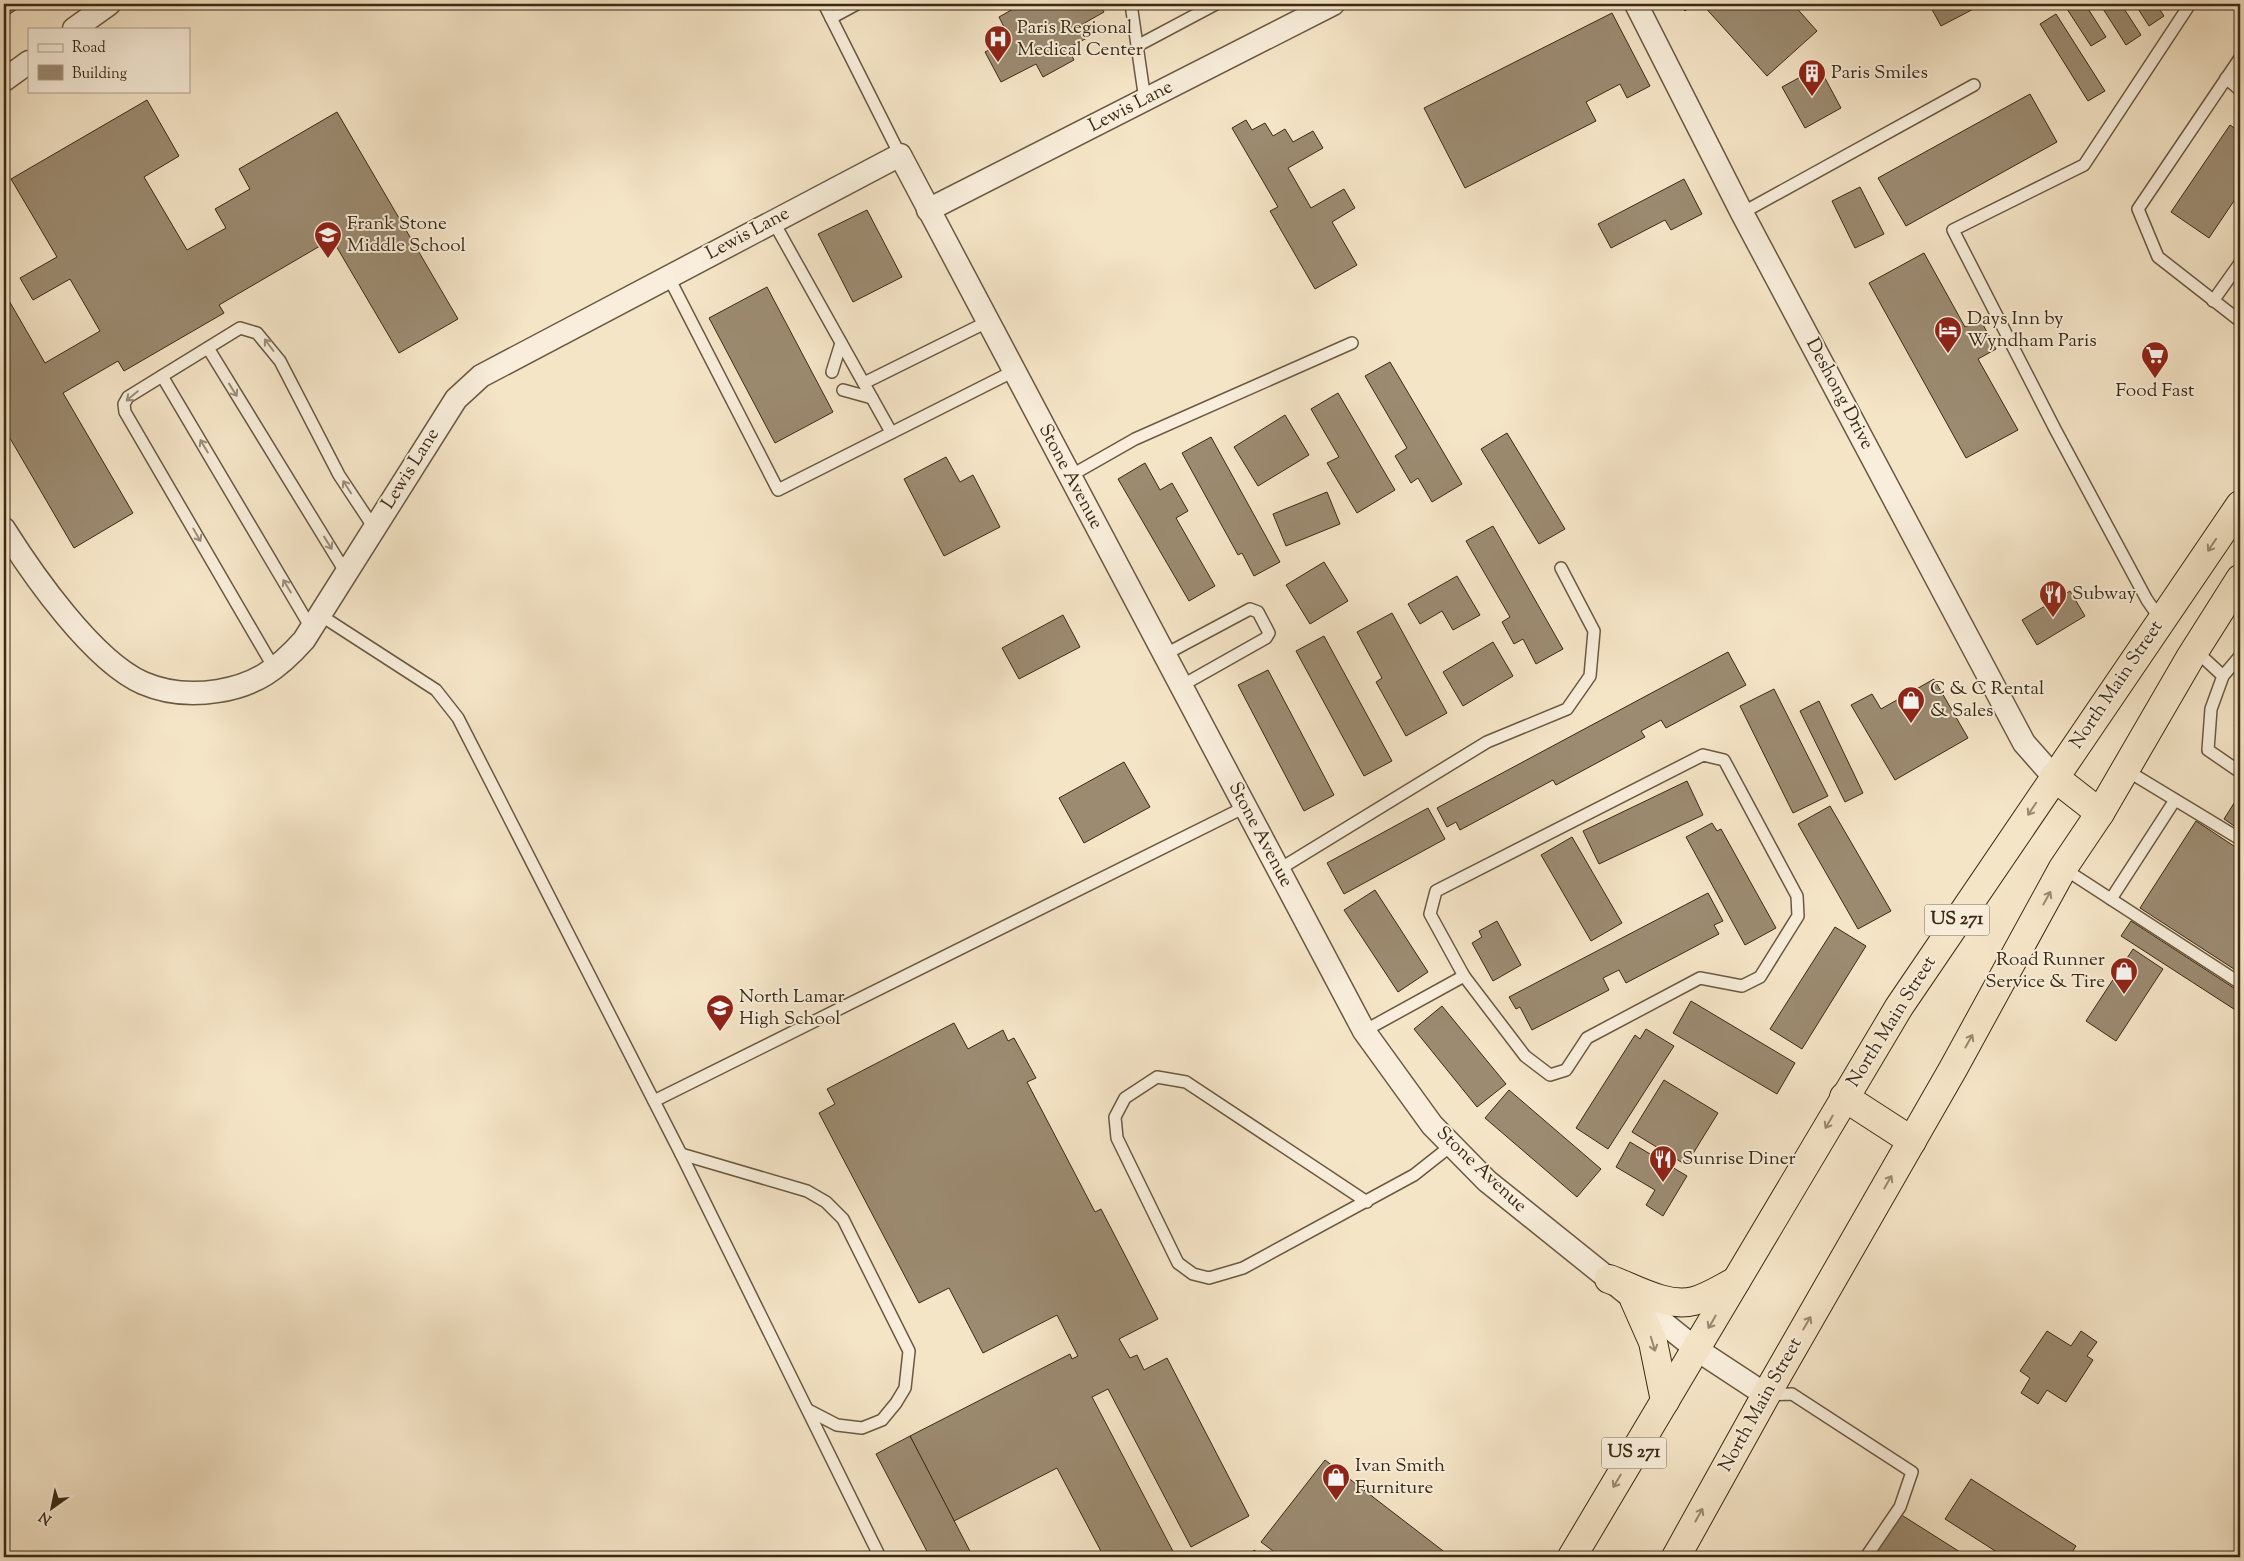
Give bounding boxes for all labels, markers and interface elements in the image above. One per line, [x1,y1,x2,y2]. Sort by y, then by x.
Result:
place label: Paris Regional Medical Center [1017,15,1143,64]
hospital icon: Paris Regional Medical Center [983,24,1013,63]
legend [28,28,190,92]
text: Road [72,38,106,59]
building icon: Paris Smiles [1797,58,1827,97]
place label: Paris Smiles [1831,60,1928,87]
text: Building [72,64,127,85]
street label: Lewis Lane [1084,74,1178,140]
street label: Lewis Lane [701,201,795,267]
place label: Frank Stone Middle School [347,211,466,260]
school or university icon: Frank Stone Middle School [313,220,343,259]
place label: Days Inn by Wyndham Paris [1967,306,2097,355]
hotel icon: Days Inn by Wyndham Paris [1933,315,1963,354]
street label: Deshong Drive [1798,333,1880,455]
one-way arrow [263,339,274,352]
supermarket icon: Food Fast [2140,340,2170,379]
place label: Food Fast [2116,378,2195,405]
one-way arrow [229,382,239,396]
one-way arrow [126,391,139,402]
street label: Stone Avenue [1031,420,1109,535]
street label: Lewis Lane [375,423,447,515]
one-way arrow [198,439,208,453]
one-way arrow [342,480,353,494]
one-way arrow [192,528,202,542]
one-way arrow [323,535,333,549]
one-way arrow [2207,538,2218,552]
one-way arrow [281,579,291,593]
restaurant icon: Subway [2038,579,2068,618]
place label: Subway [2072,581,2137,608]
street label: North Main Street [2064,615,2170,755]
place label: C & C Rental & Sales [1930,676,2044,725]
shop icon: C & C Rental & Sales [1896,685,1926,724]
street label: Stone Avenue [1221,778,1299,893]
one-way arrow [2027,802,2037,816]
one-way arrow [2042,891,2052,906]
road number: US 271 [1924,904,1990,936]
place label: Road Runner Service & Tire [1985,947,2105,996]
street label: North Main Street [1841,951,1943,1093]
shop icon: Road Runner Service & Tire [2109,956,2139,995]
place label: North Lamar High School [739,984,845,1033]
school or university icon: North Lamar High School [705,993,735,1032]
one-way arrow [1964,1033,1974,1048]
one-way arrow [1824,1114,1834,1128]
street label: Stone Avenue [1430,1121,1533,1219]
restaurant icon: Sunrise Diner [1648,1144,1678,1183]
place label: Sunrise Diner [1682,1146,1796,1173]
one-way arrow [1884,1175,1894,1189]
one-way arrow [1706,1315,1716,1329]
one-way arrow [1803,1316,1813,1330]
street label: North Main Street [1713,1332,1809,1477]
one-way arrow [1648,1336,1658,1352]
road number: US 271 [1602,1438,1666,1469]
place label: Ivan Smith Furniture [1355,1453,1445,1502]
shop icon: Ivan Smith Furniture [1321,1462,1351,1501]
one-way arrow [1612,1474,1622,1488]
north arrow [28,1484,78,1534]
text: N [36,1506,56,1529]
one-way arrow [1695,1508,1705,1522]

